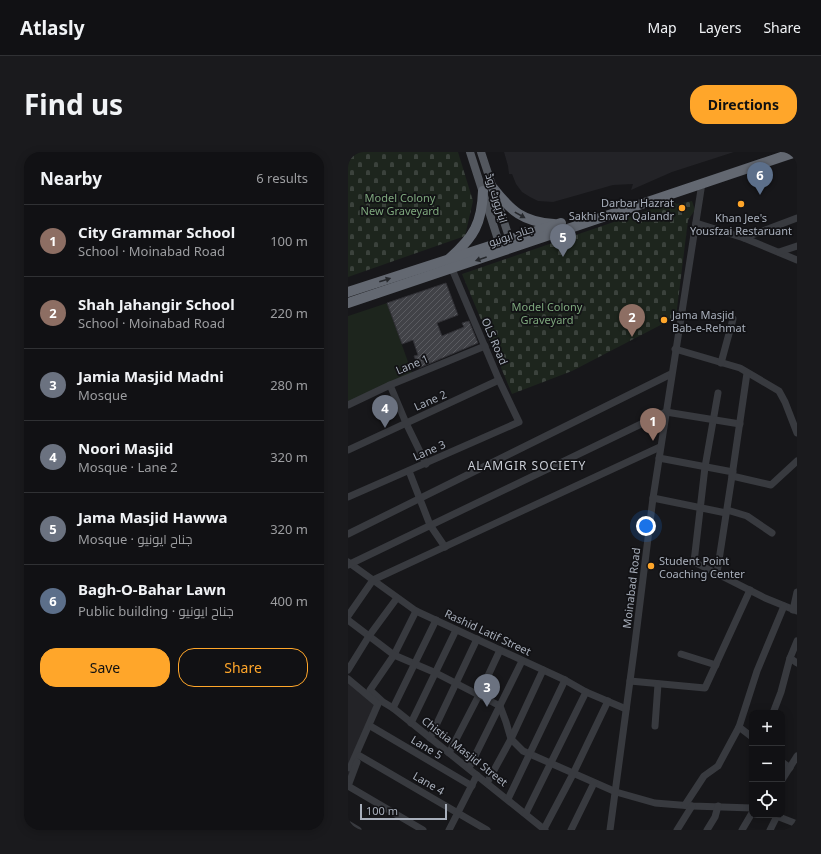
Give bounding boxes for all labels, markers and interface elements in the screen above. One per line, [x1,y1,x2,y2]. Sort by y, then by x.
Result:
text: Atlasly [20,15,85,41]
text: Map [648,18,677,37]
text: Layers [699,18,741,37]
text: Share [763,18,801,37]
text: Find us [24,85,123,123]
button: Directions [690,85,797,124]
pin: 6 [747,162,773,195]
text: Nearby [40,167,102,190]
text: 6 results [256,169,308,187]
street label: ایئرپورٹ روڈ [482,171,512,225]
park label: Model Colony New Graveyard [361,190,439,218]
place label: Darbar Hazrat Sakhi Srwar Qalandr [569,195,674,223]
marker: Khan Jee's Yousfzai Restaruant [736,199,746,209]
marker: Darbar Hazrat Sakhi Srwar Qalandr [677,203,687,213]
place label: Khan Jee's Yousfzai Restaruant [690,210,792,238]
one-way arrow [514,212,526,219]
street label: جناح ایونیو [487,220,536,251]
text: City Grammar School [78,222,235,242]
pin: 5 [550,224,576,257]
text: 1 [49,232,57,250]
text: 100 m [270,232,308,250]
text: School · Moinabad Road [78,242,225,260]
one-way arrow [474,256,486,262]
one-way arrow [379,277,391,283]
text: Shah Jahangir School [78,294,235,314]
park label: Model Colony Graveyard [512,299,583,327]
text: 2 [49,304,57,322]
text: 220 m [270,304,308,322]
pin: 2 [619,304,645,337]
place label: Jama Masjid Bab-e-Rehmat [671,307,746,335]
text: School · Moinabad Road [78,314,225,332]
street label: OLS Road [478,315,512,367]
marker: Jama Masjid Bab-e-Rehmat [659,315,669,325]
street label: Lane 1 [393,350,431,378]
text: Jamia Masjid Madni [78,366,224,386]
text: 3 [49,376,57,394]
text: 280 m [270,376,308,394]
text: Mosque [78,386,127,404]
street label: Lane 2 [411,386,449,414]
pin: 4 [372,395,398,428]
pin: 1 [640,408,666,441]
street label: Lane 3 [410,436,448,464]
text: Noori Masjid [78,438,173,458]
text: 4 [49,448,57,466]
text: 320 m [270,448,308,466]
district label: ALAMGIR SOCIETY [468,457,586,474]
text: Mosque · Lane 2 [78,458,178,476]
text: Jama Masjid Hawwa [78,507,228,527]
your location [636,516,656,536]
text: 5 [49,520,57,538]
text: 320 m [270,520,308,538]
text: Mosque · جناح ایونیو [78,530,193,548]
street label: Moinabad Road [619,547,643,629]
place label: Student Point Coaching Center [659,553,745,581]
marker: Student Point Coaching Center [646,561,656,571]
text: Bagh-O-Bahar Lawn [78,579,226,599]
text: 6 [49,592,57,610]
text: 400 m [270,592,308,610]
text: Public building · جناح ایونیو [78,602,234,620]
street label: Rashid Latif Street [442,605,534,659]
button: Save [40,648,170,687]
button: Share [178,648,308,687]
pin: 3 [474,674,500,707]
map controls [749,710,785,818]
button: + [749,710,785,746]
street label: Chistia Masjid Street [419,713,511,789]
street label: Lane 5 [409,732,445,762]
button: − [749,746,785,782]
street label: Lane 4 [410,768,448,798]
button: locate [749,782,785,818]
scale bar [360,802,447,821]
text: 100 m [366,803,398,818]

